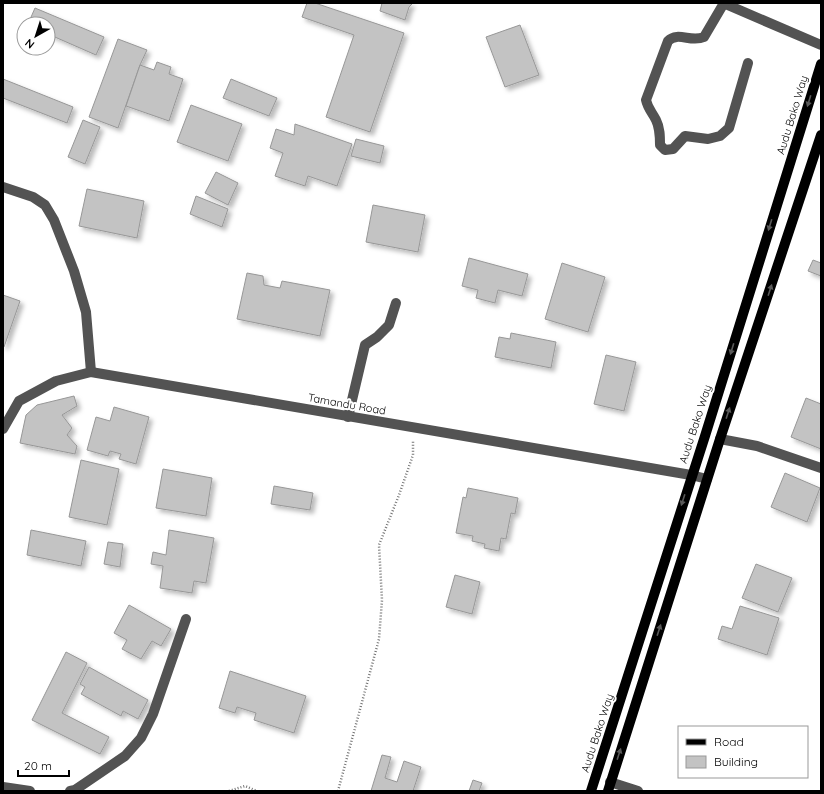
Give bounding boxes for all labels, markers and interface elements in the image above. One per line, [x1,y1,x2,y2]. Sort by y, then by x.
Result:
north arrow [16,16,56,56]
text: N [22,36,37,52]
street label: Audu Bako Way [773,74,811,156]
one-way arrow [806,96,812,108]
one-way arrow [767,220,773,232]
one-way arrow [767,283,773,295]
one-way arrow [729,344,735,356]
street label: Audu Bako Way [676,383,714,465]
street label: Tamandu Road [307,390,387,418]
one-way arrow [726,406,732,418]
one-way arrow [680,494,686,506]
one-way arrow [656,624,662,636]
street label: Audu Bako Way [578,692,616,774]
legend [678,726,808,778]
text: Road [714,734,744,749]
one-way arrow [616,748,622,760]
scale bar [18,752,69,778]
text: Building [714,754,758,769]
text: 20 m [24,758,52,773]

